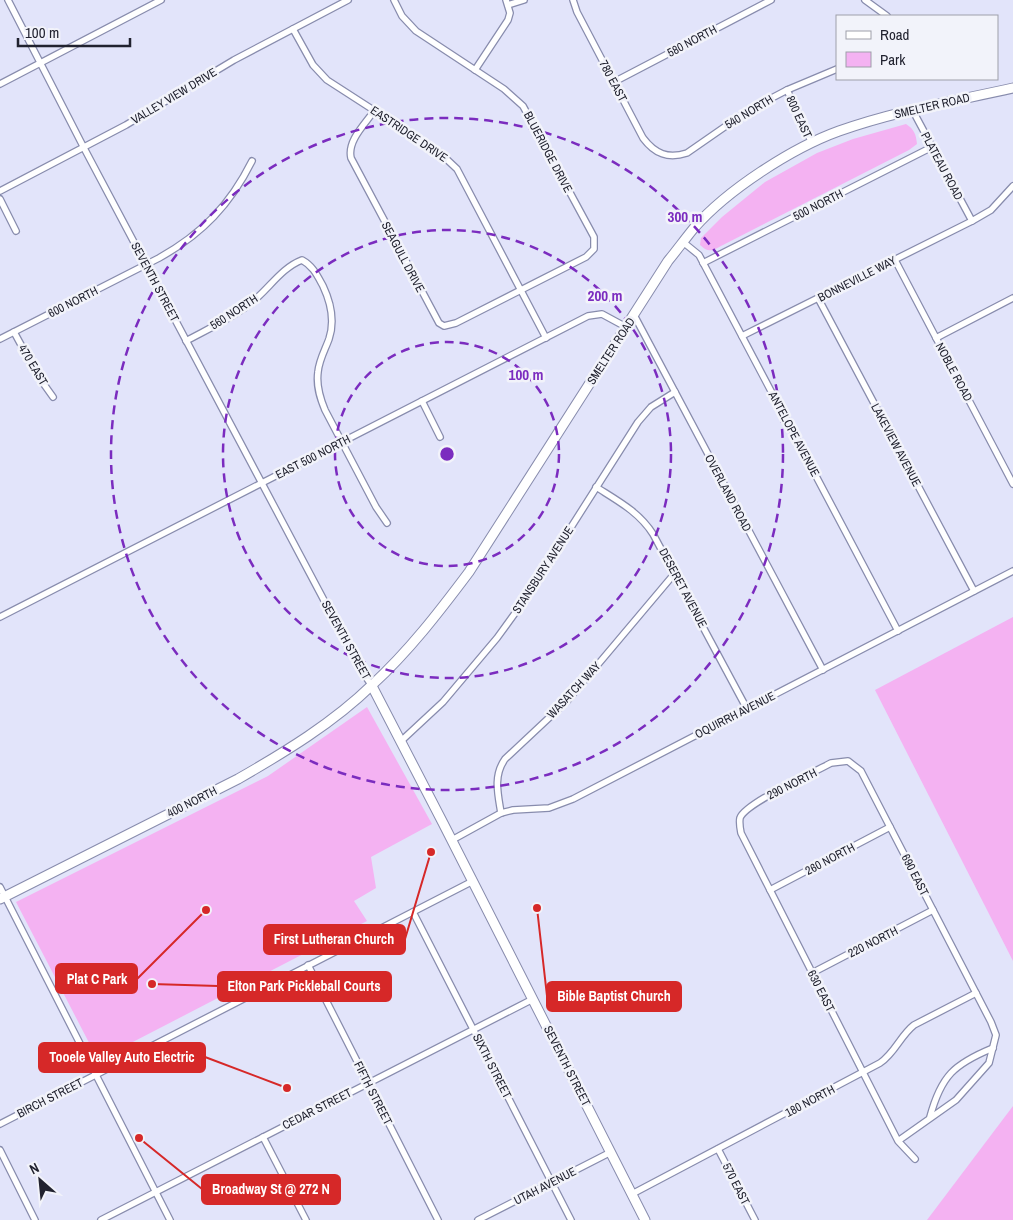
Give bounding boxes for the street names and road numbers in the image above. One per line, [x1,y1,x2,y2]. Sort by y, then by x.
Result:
street label: 580 NORTH [664,21,720,61]
street label: 780 EAST [595,57,631,105]
street label: VALLEY VIEW DRIVE [128,64,220,128]
street label: SMELTER ROAD [893,90,971,122]
street label: 540 NORTH [722,91,776,133]
street label: 800 EAST [782,93,816,141]
street label: EASTRIDGE DRIVE [367,102,451,166]
street label: BLUERIDGE DRIVE [520,109,576,195]
street label: PLATEAU ROAD [917,129,967,203]
street label: 500 NORTH [790,186,846,224]
street label: SEAGULL DRIVE [378,219,428,295]
street label: SEVENTH STREET [127,239,183,325]
street label: BONNEVILLE WAY [815,252,899,306]
street label: 600 NORTH [45,283,101,321]
street label: 560 NORTH [207,291,261,333]
street label: SMELTER ROAD [583,314,639,388]
street label: NOBLE ROAD [932,340,976,404]
street label: 470 EAST [15,342,51,388]
street label: ANTELOPE AVENUE [764,388,823,479]
street label: LAKEVIEW AVENUE [867,401,925,489]
street label: EAST 500 NORTH [273,431,353,483]
street label: OVERLAND ROAD [701,452,755,534]
street label: STANSBURY AVENUE [509,523,577,617]
street label: DESERET AVENUE [655,545,711,631]
street label: SEVENTH STREET [318,598,374,682]
street label: WASATCH WAY [544,658,605,722]
street label: OQUIRRH AVENUE [692,688,778,742]
street label: 290 NORTH [764,765,820,803]
street label: 400 NORTH [164,783,220,821]
street label: 260 NORTH [802,839,858,879]
street label: 690 EAST [898,851,932,899]
street label: 220 NORTH [845,923,901,961]
street label: 630 EAST [804,967,838,1015]
street label: SEVENTH STREET [540,1023,594,1109]
street label: SIXTH STREET [469,1031,515,1101]
street label: FIFTH STREET [350,1058,396,1128]
street label: BIRCH STREET [14,1074,86,1122]
street label: 180 NORTH [782,1081,838,1121]
street label: CEDAR STREET [280,1085,354,1133]
street label: 570 EAST [719,1160,753,1208]
street label: UTAH AVENUE [511,1163,579,1209]

